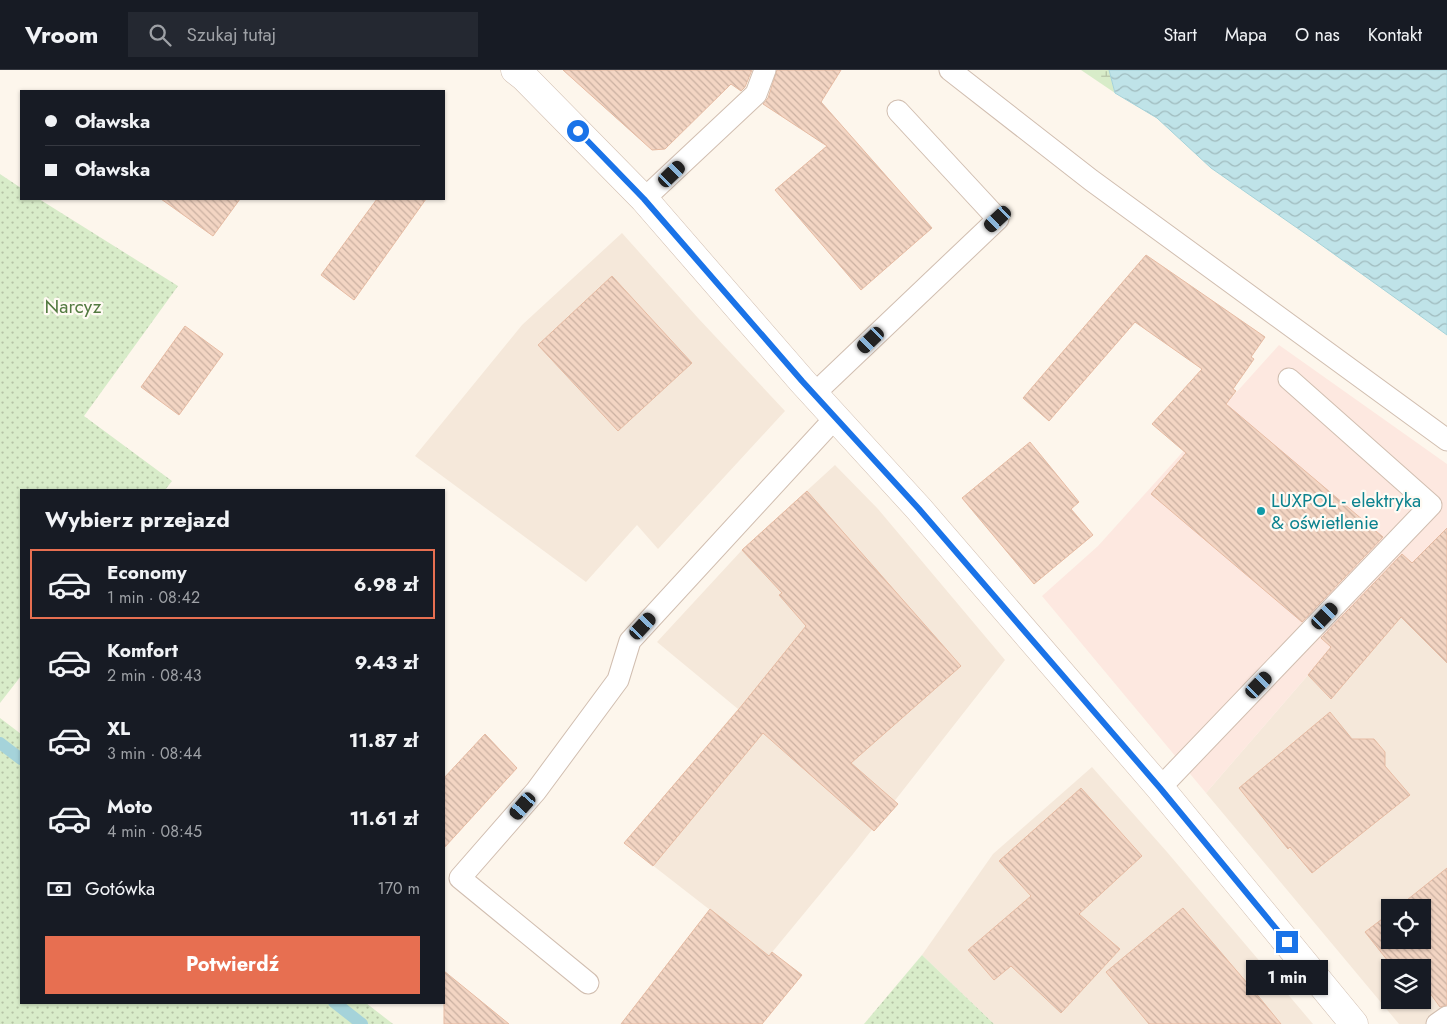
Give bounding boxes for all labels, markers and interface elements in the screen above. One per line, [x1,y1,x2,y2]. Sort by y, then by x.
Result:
search box [128,12,478,57]
text: Vroom [25,17,98,52]
icon: search [146,21,174,49]
text: Szukaj tutaj [186,21,276,48]
text: Start [1163,22,1197,48]
text: Mapa [1225,22,1267,48]
text: O nas [1295,22,1340,48]
text: Kontakt [1368,22,1422,48]
text: Oławska [75,108,150,135]
route start [567,120,589,142]
text: Oławska [75,156,150,183]
car [655,158,688,190]
car [981,203,1014,235]
park label: Narcyz [45,293,102,320]
car [854,324,887,356]
place label: LUXPOL - elektryka & oświetlenie [1271,487,1421,536]
text: Wybierz przejazd [45,503,230,535]
marker: LUXPOL - elektryka & oświetlenie [1255,505,1267,517]
text: Economy [107,559,187,586]
icon: car [47,562,92,607]
text: 6.98 zł [354,571,418,598]
text: 1 min · 08:42 [107,586,200,609]
car [1309,600,1340,632]
car [627,610,658,642]
text: Komfort [107,637,178,664]
icon: car [47,640,92,685]
text: 9.43 zł [355,649,418,676]
text: 2 min · 08:43 [107,664,202,687]
car [1243,669,1274,701]
text: XL [107,715,130,742]
icon: car [47,718,92,763]
text: 11.87 zł [349,727,418,754]
text: 3 min · 08:44 [107,742,202,765]
car [507,790,538,822]
text: Moto [107,793,152,820]
icon: car [47,796,92,841]
text: 11.61 zł [349,805,418,832]
text: 4 min · 08:45 [107,820,202,843]
icon: cash [45,875,73,903]
text: Gotówka [85,875,155,902]
text: 170 m [378,877,420,900]
map controls [1381,899,1431,1009]
button: locate [1381,899,1431,949]
route end [1276,931,1298,953]
button: Potwierdź [45,936,420,994]
button: layers [1381,959,1431,1009]
callout: 1 min [1246,960,1328,994]
text: 1 min [1267,966,1307,989]

